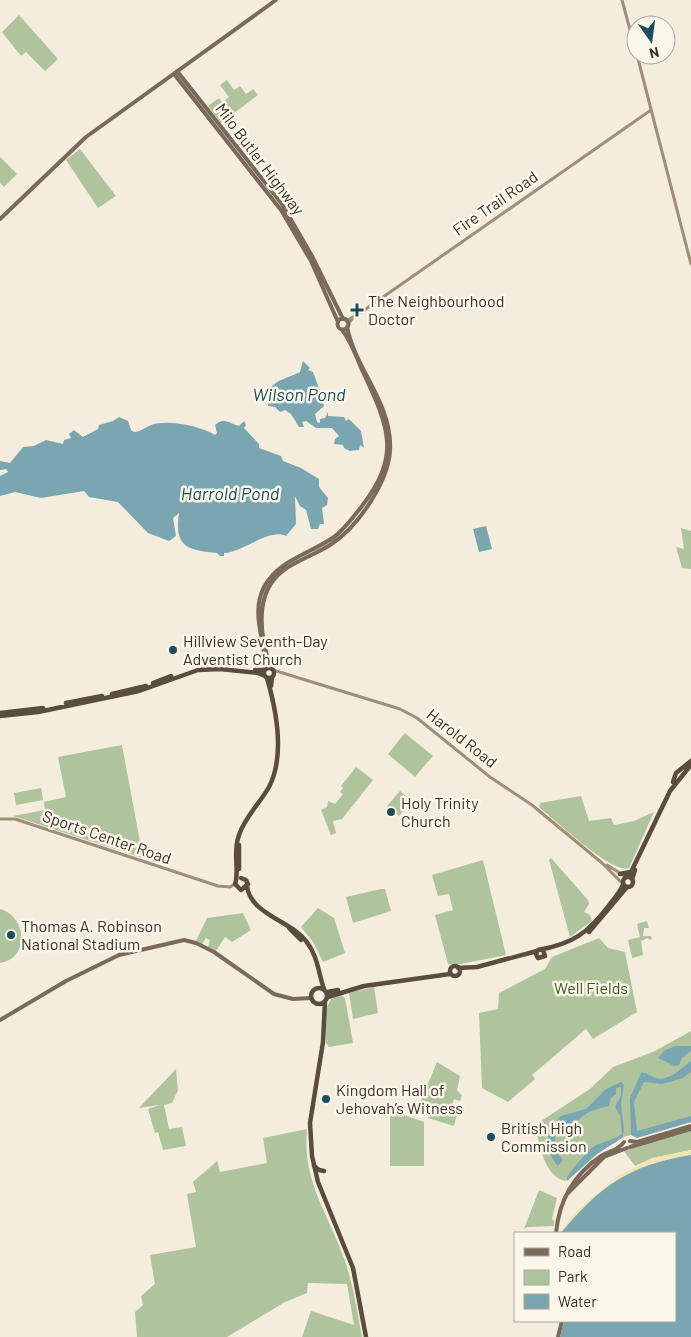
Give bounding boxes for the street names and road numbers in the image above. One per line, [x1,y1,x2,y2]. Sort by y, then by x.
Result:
street label: Milo Butler Highway [212,99,309,219]
street label: Fire Trail Road [449,166,541,239]
street label: Harold Road [423,704,501,771]
street label: Sports Center Road [40,806,174,867]

